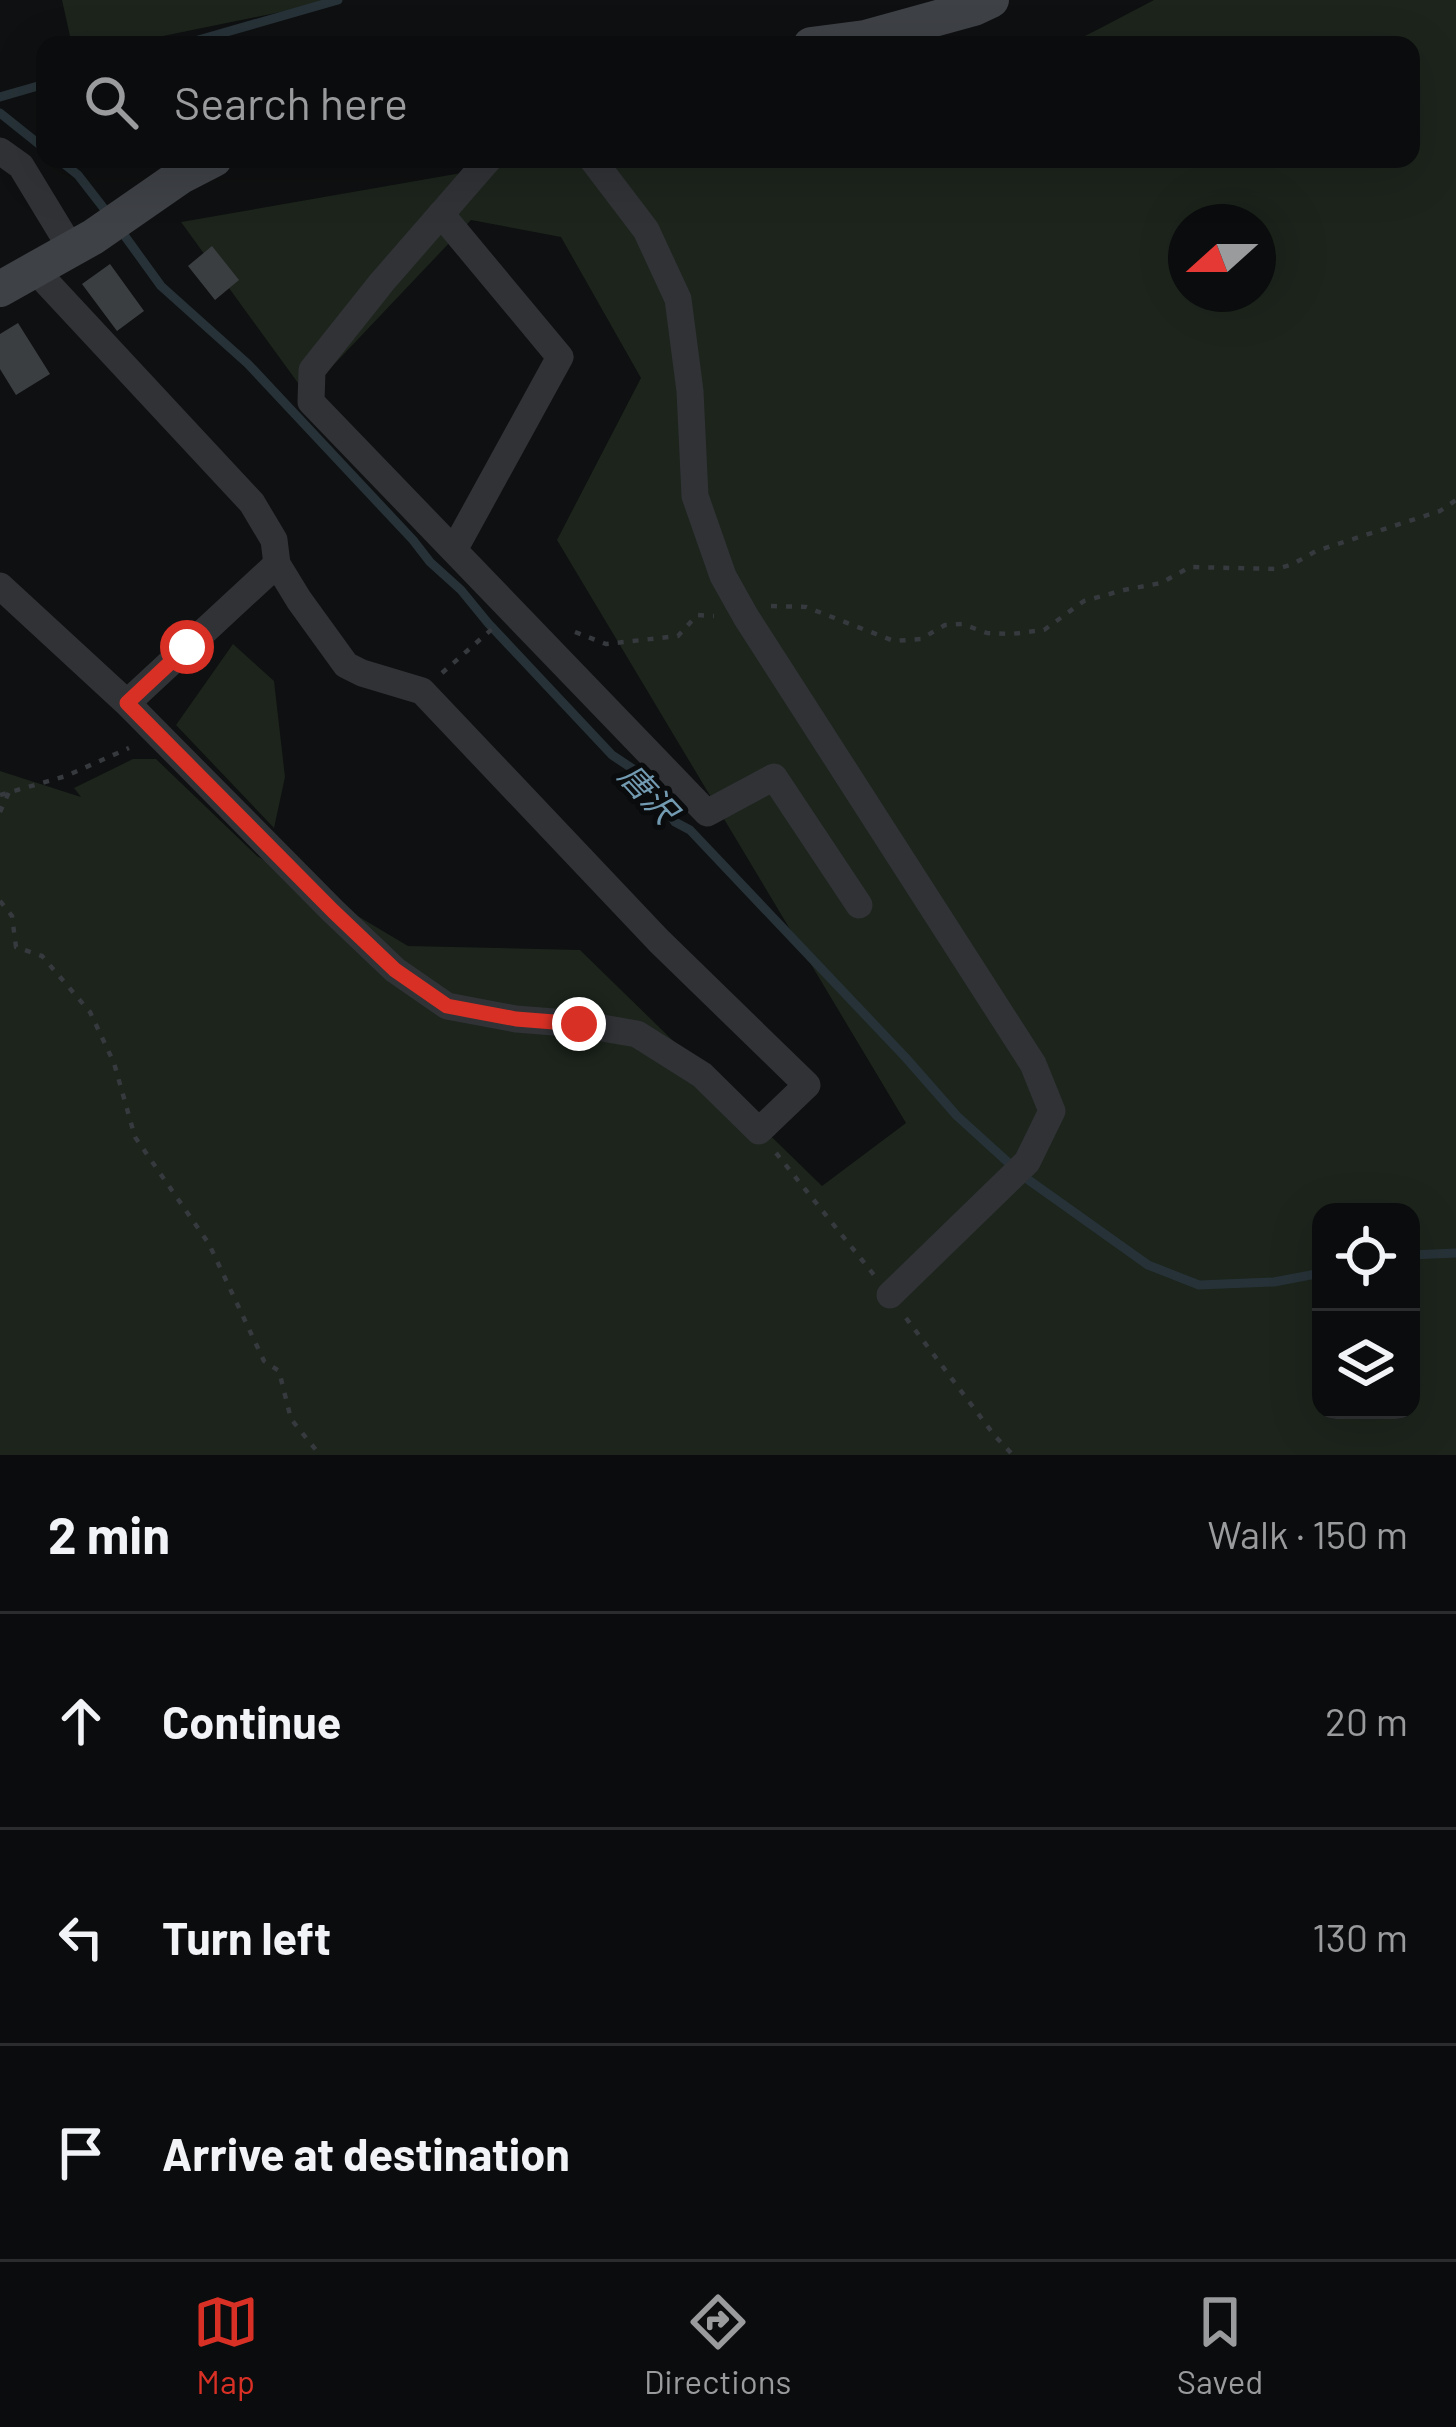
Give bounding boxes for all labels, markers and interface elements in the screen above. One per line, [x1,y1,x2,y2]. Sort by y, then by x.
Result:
search box [36,36,1420,168]
icon: search [78,69,144,135]
text: Search here [174,75,408,129]
north arrow [1168,204,1276,312]
route start [160,620,214,674]
water label: 唐沢 [612,755,689,833]
route end [552,997,606,1051]
map controls [1312,1203,1420,1419]
button: locate [1312,1203,1420,1311]
button: layers [1312,1311,1420,1419]
text: 2 min [48,1503,170,1564]
text: Walk · 150 m [1208,1510,1408,1557]
icon: ahead [48,1688,114,1754]
text: Continue [162,1694,341,1748]
text: 20 m [1325,1697,1408,1744]
icon: left [48,1904,114,1970]
text: Turn left [162,1910,331,1964]
text: 130 m [1312,1913,1408,1960]
icon: arrive [48,2120,114,2186]
text: Arrive at destination [162,2126,570,2180]
tab: Map [193,2289,259,2401]
tab: Directions [644,2289,791,2401]
tab: Saved [1177,2289,1263,2401]

